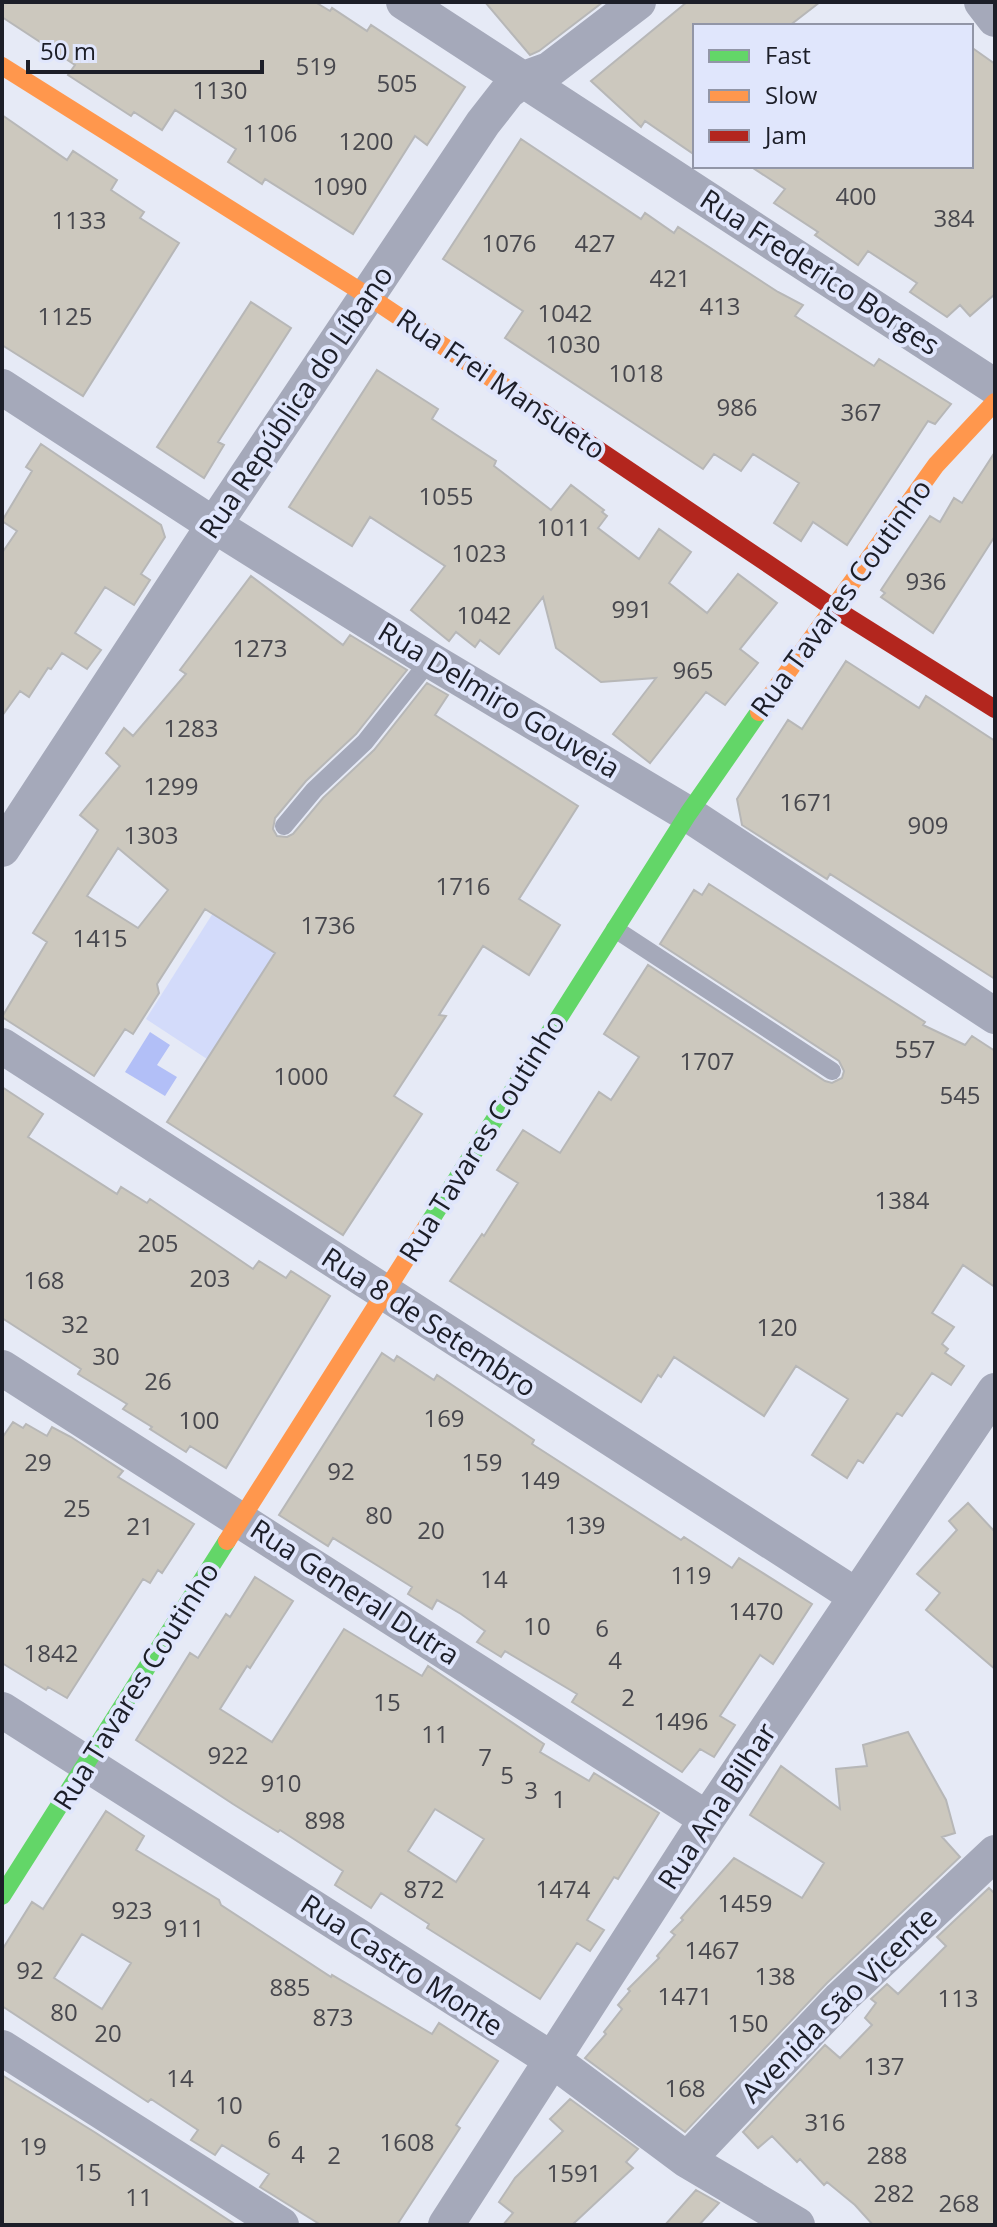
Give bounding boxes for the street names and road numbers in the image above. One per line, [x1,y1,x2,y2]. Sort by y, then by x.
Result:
street label: Rua Frederico Borges [693,179,948,363]
street label: Rua República do Líbano [189,257,401,545]
street label: Rua Frei Mansueto [390,299,613,467]
street label: Rua Tavares Coutinho [741,471,939,724]
street label: Rua Delmiro Gouveia [372,612,627,786]
street label: Rua Tavares Coutinho [389,1006,573,1269]
street label: Rua 8 de Setembro [315,1237,544,1405]
street label: Rua General Dutra [244,1509,467,1673]
street label: Rua Tavares Coutinho [43,1554,227,1817]
street label: Rua Ana Bilhar [648,1714,785,1896]
street label: Rua Castro Monte [294,1884,511,2044]
street label: Avenida São Vicente [732,1898,945,2111]

